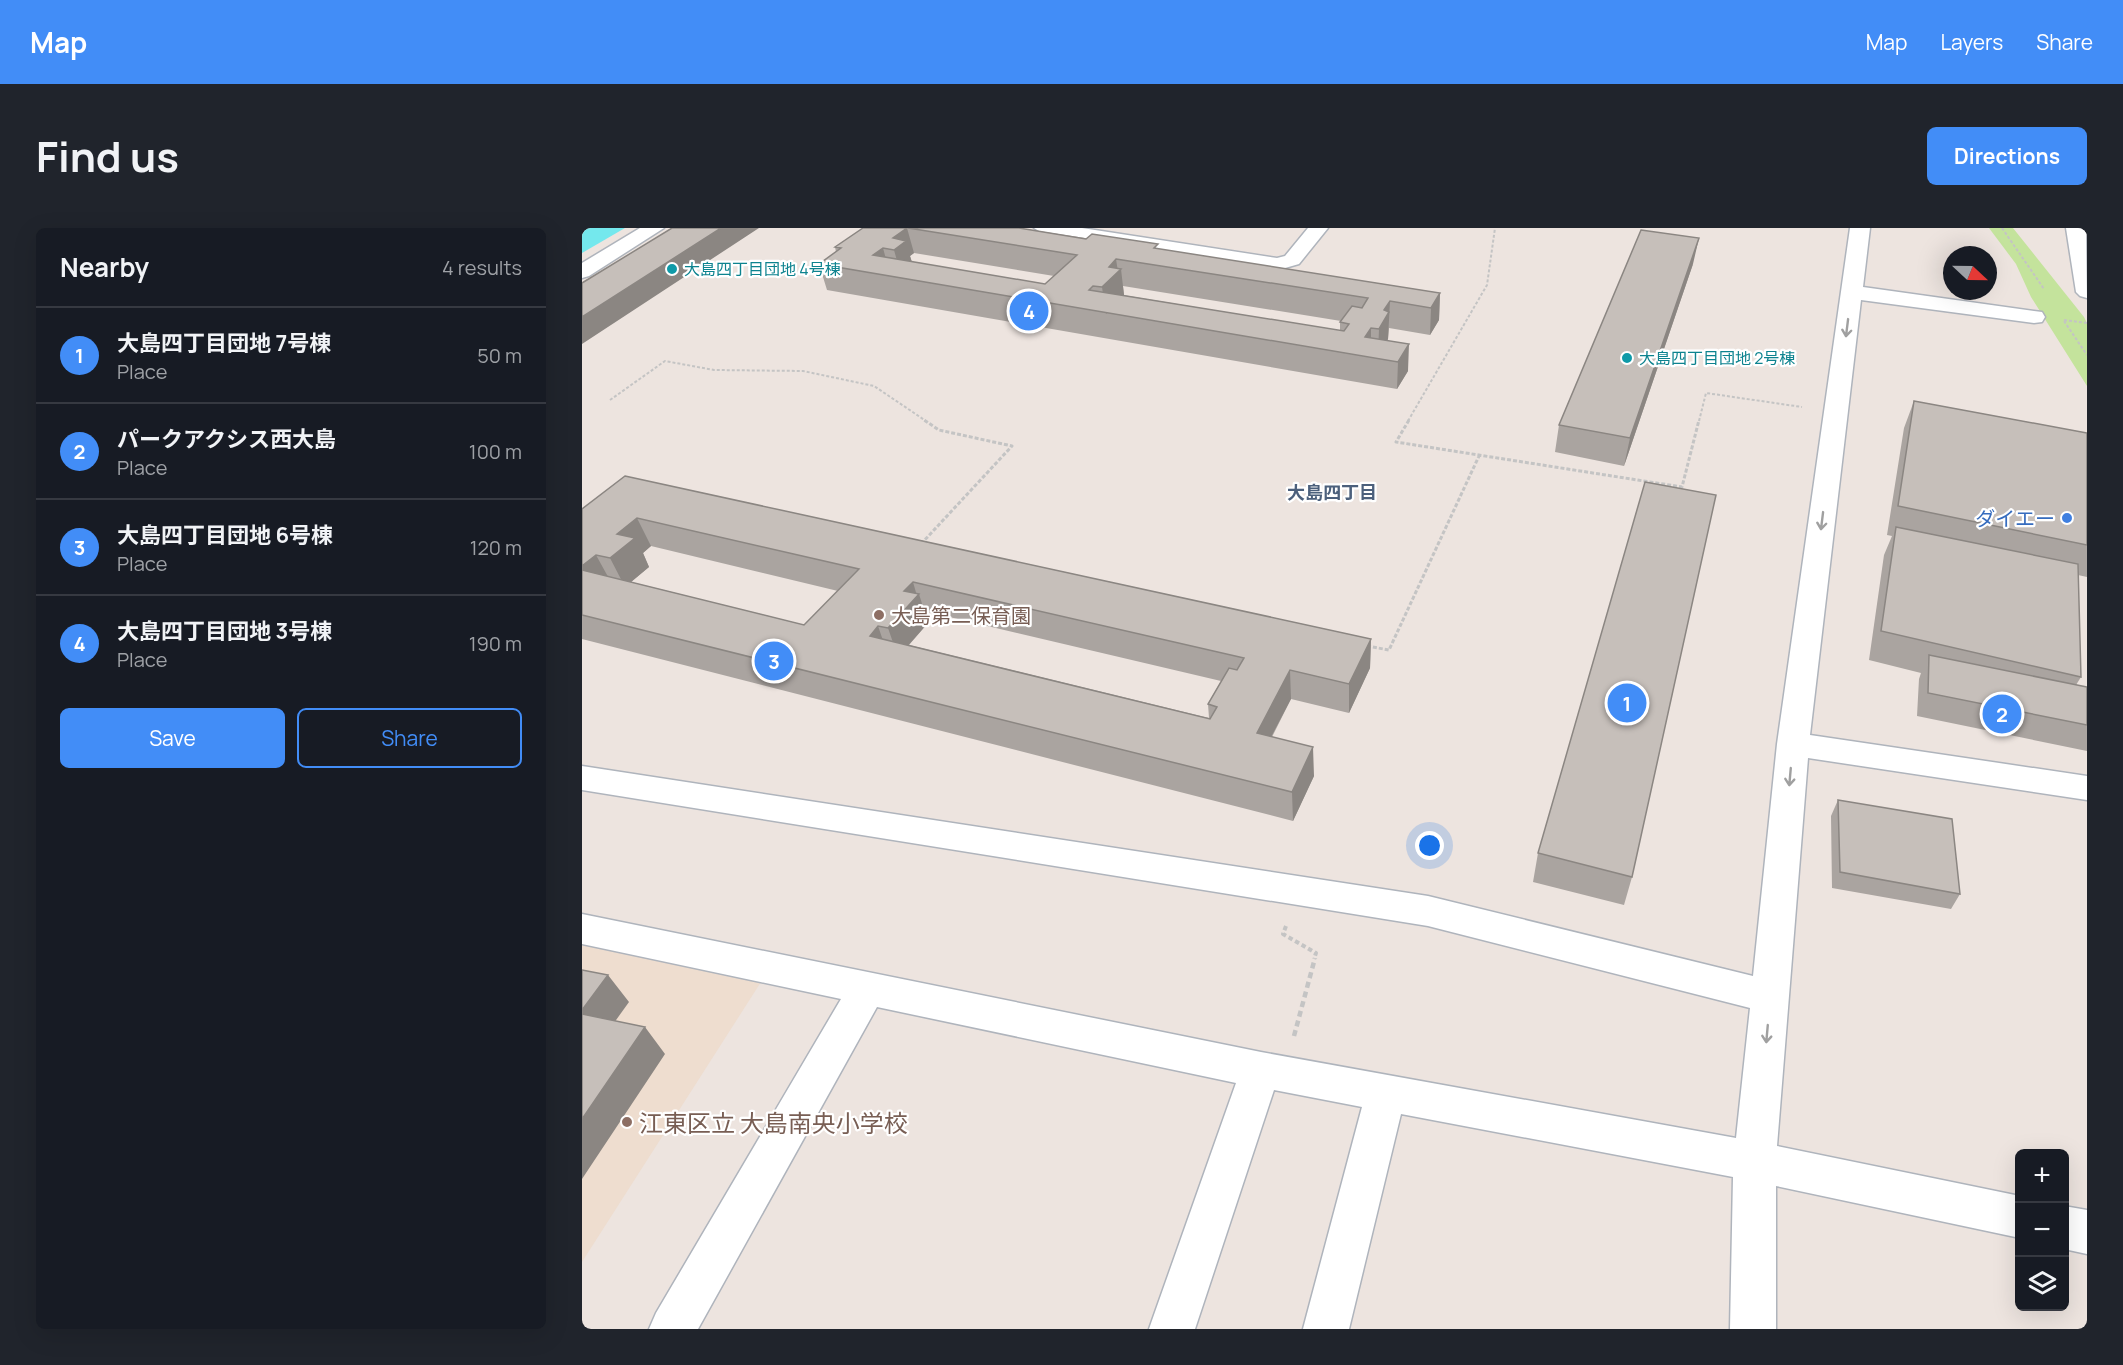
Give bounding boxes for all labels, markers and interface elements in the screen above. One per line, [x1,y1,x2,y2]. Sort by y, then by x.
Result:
text: Map [30,23,87,61]
text: Map [1866,28,1907,56]
text: Layers [1940,28,2003,56]
text: Share [2036,28,2093,56]
text: Find us [36,127,179,185]
button: Directions [1927,127,2087,185]
north arrow [1943,246,1997,300]
text: Nearby [60,249,149,285]
text: 4 results [442,254,522,281]
place label: 大島四丁目団地 4号棟 [684,258,841,280]
marker: 大島四丁目団地 4号棟 [665,262,679,276]
pin: 4 [1010,288,1048,334]
one-way arrow [1841,317,1852,337]
text: 大島四丁目団地 7号棟 [117,328,331,358]
text: 1 [75,342,84,369]
text: 50 m [477,342,522,369]
place label: 大島四丁目団地 2号棟 [1639,347,1795,369]
marker: 大島四丁目団地 2号棟 [1620,351,1634,365]
text: Place [117,358,167,385]
text: パークアクシス西大島 [117,424,336,454]
text: 2 [74,438,85,465]
text: 100 m [469,438,522,465]
text: Place [117,454,167,481]
district label: 大島四丁目 [1287,480,1377,504]
place label: ダイエー [1975,505,2055,532]
one-way arrow [1816,511,1827,530]
marker: ダイエー [2060,511,2074,525]
text: 大島四丁目団地 6号棟 [117,520,333,550]
text: 3 [74,534,85,561]
text: 120 m [470,534,522,561]
text: Place [117,550,167,577]
place label: 大島第二保育園 [891,602,1031,629]
marker: 大島第二保育園 [872,608,886,622]
text: 大島四丁目団地 3号棟 [117,616,332,646]
text: 4 [73,630,86,657]
text: 190 m [469,630,522,657]
pin: 3 [754,638,794,684]
text: Place [117,646,167,673]
pin: 1 [1608,680,1646,726]
pin: 2 [1982,692,2022,736]
button: Save [60,708,285,768]
button: Share [297,708,522,768]
one-way arrow [1784,767,1795,787]
your location [1415,831,1444,860]
one-way arrow [1761,1024,1772,1043]
place label: 江東区立 大島南央小学校 [639,1106,908,1139]
marker: 江東区立 大島南央小学校 [620,1115,634,1129]
map controls [2015,1149,2069,1311]
button: + [2015,1149,2069,1203]
button: − [2015,1203,2069,1257]
button: layers [2015,1257,2069,1311]

